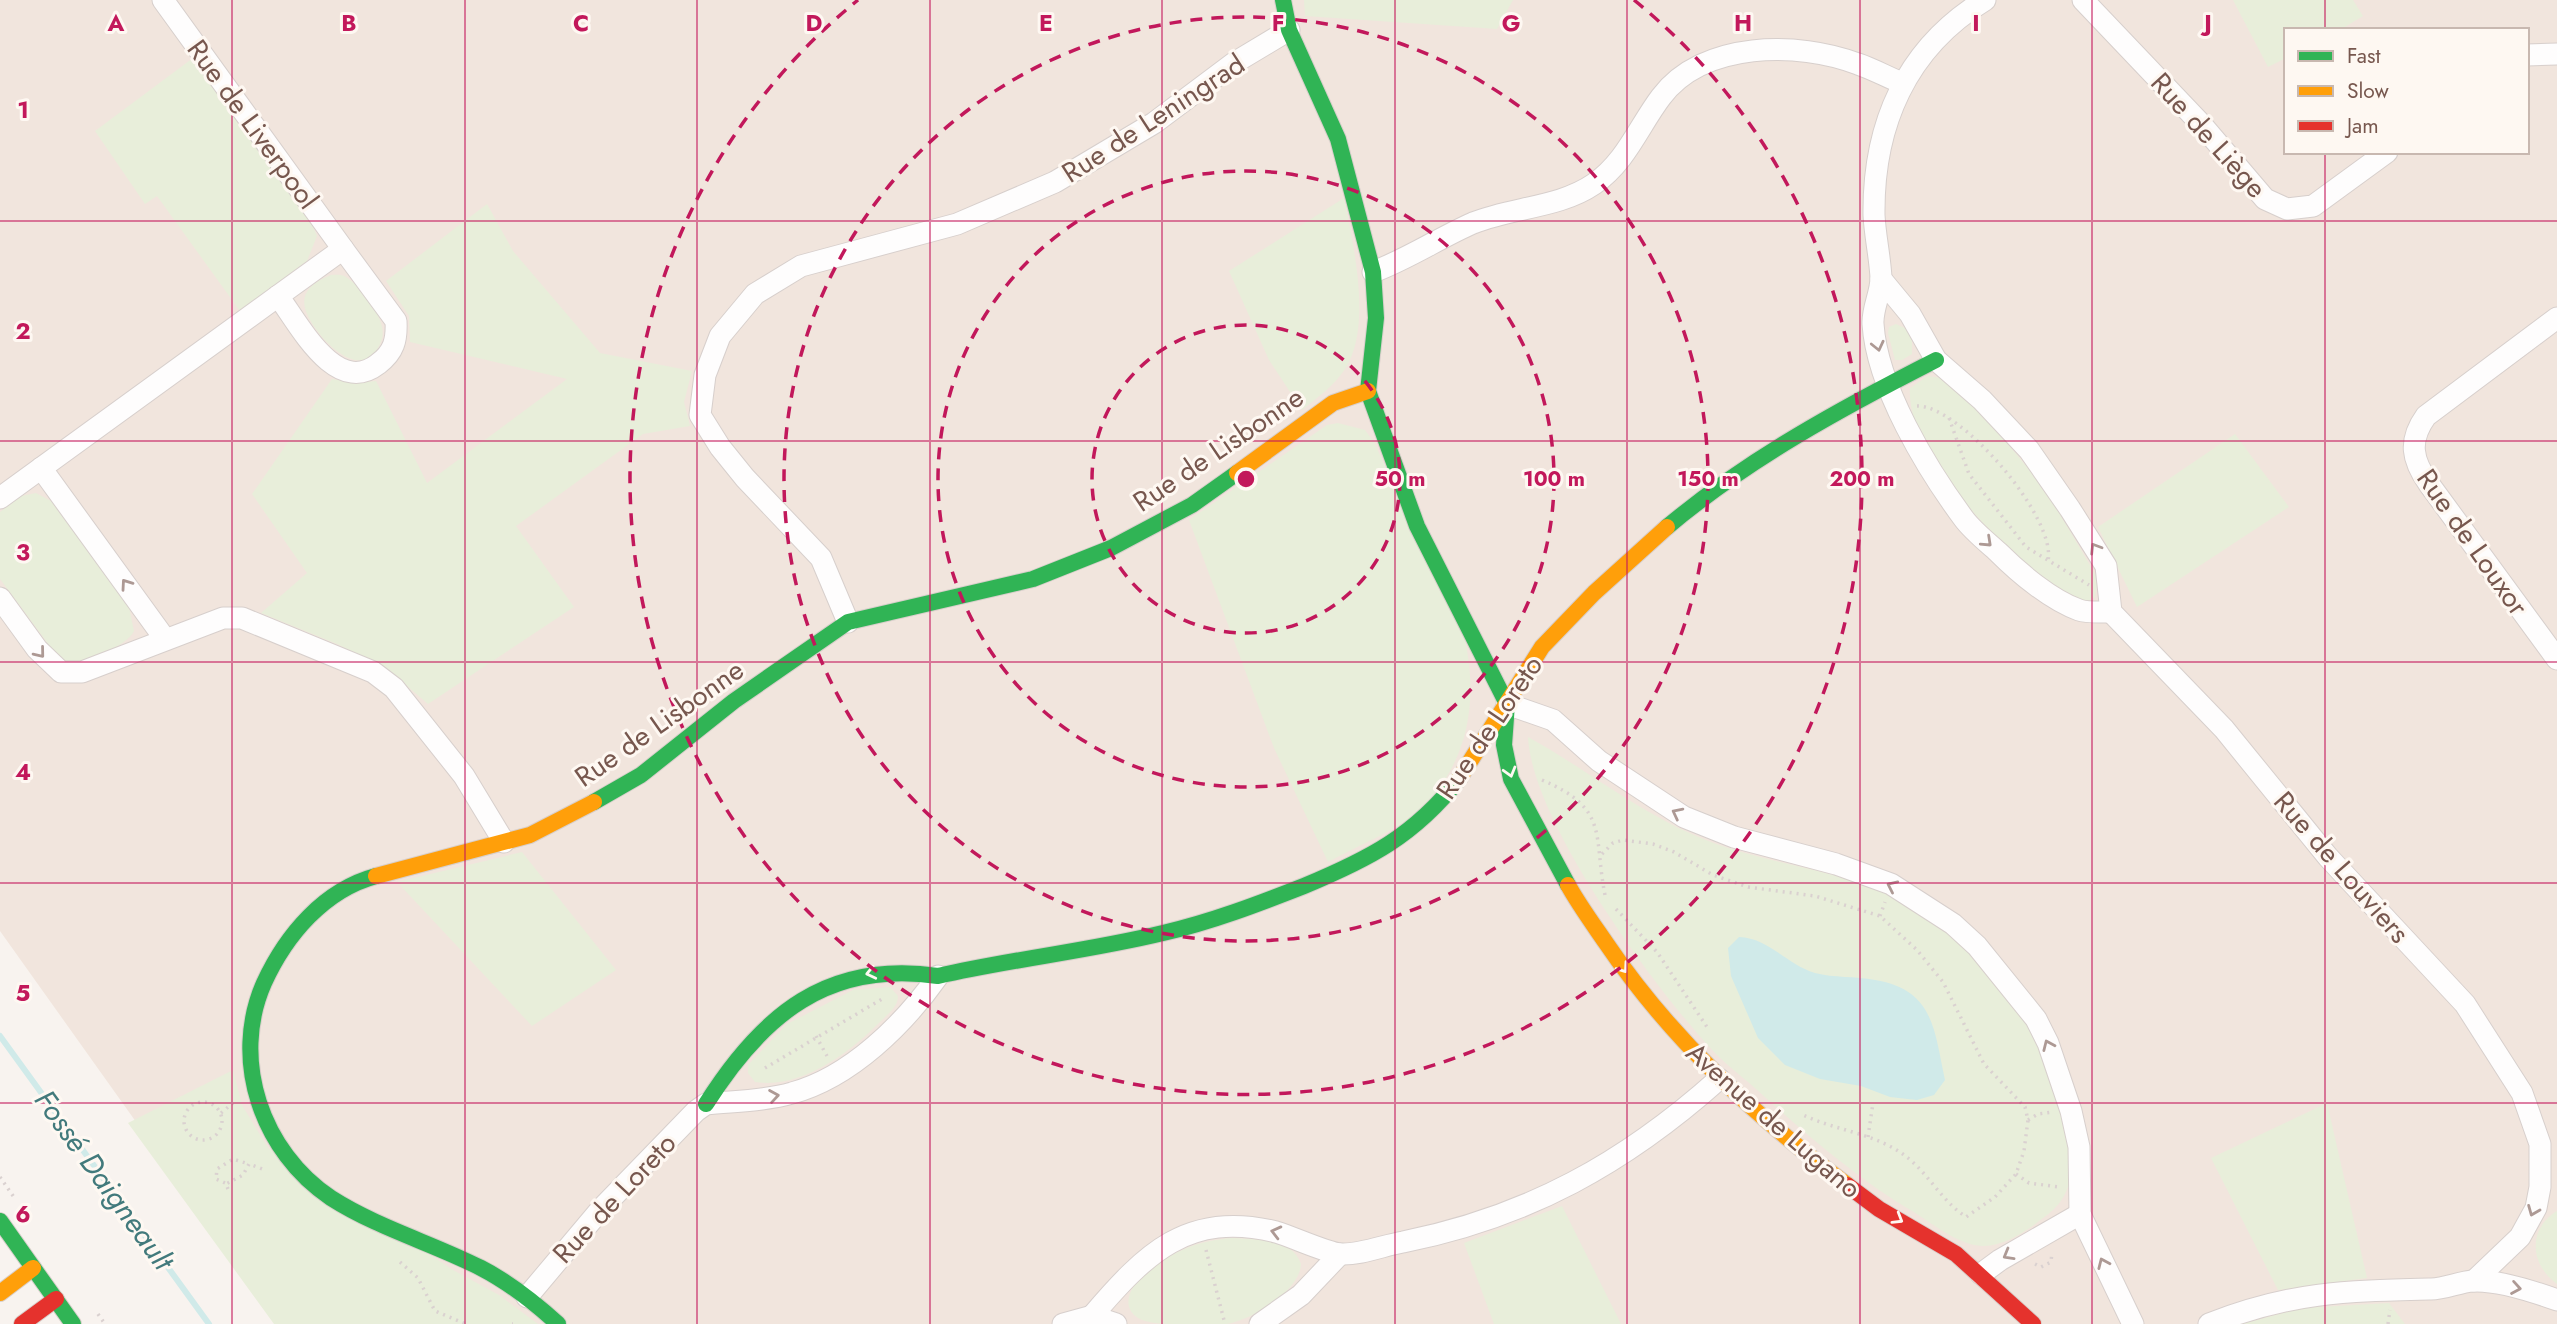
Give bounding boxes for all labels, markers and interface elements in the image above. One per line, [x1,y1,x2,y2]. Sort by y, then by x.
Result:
text: A [107,6,125,40]
text: B [341,6,357,40]
text: C [573,6,589,40]
text: D [806,6,823,40]
text: E [1039,6,1053,40]
text: F [1272,6,1284,40]
text: G [1502,6,1520,40]
text: H [1734,6,1752,40]
text: I [1972,6,1980,40]
text: J [2200,6,2212,40]
legend [2284,28,2529,154]
street label: Rue de Liverpool [177,31,328,218]
text: Fast [2347,41,2380,71]
street label: Rue de Leningrad [1054,44,1253,193]
street label: Rue de Liège [2141,63,2276,207]
text: Slow [2347,76,2389,106]
text: 1 [17,93,29,127]
text: Jam [2344,111,2379,141]
text: 2 [15,314,31,348]
one-way arrow [1869,340,1884,352]
street label: Rue de Lisbonne [1125,377,1312,522]
street label: Rue de Louxor [2407,461,2539,624]
text: 50 m [1375,464,1425,494]
text: 100 m [1523,464,1585,494]
text: 150 m [1677,464,1739,494]
text: 200 m [1829,464,1895,494]
centre of rings [1234,467,1258,491]
one-way arrow [1979,533,1992,546]
text: 3 [16,535,30,569]
one-way arrow [2090,542,2103,555]
one-way arrow [122,579,134,592]
one-way arrow [32,645,45,657]
street label: Rue de Loreto [1426,647,1553,807]
street label: Rue de Lisbonne [566,650,752,797]
text: 4 [15,755,31,789]
one-way arrow [1502,765,1516,777]
street label: Rue de Louviers [2264,782,2419,952]
one-way arrow [1672,807,1685,821]
one-way arrow [1887,880,1899,894]
one-way arrow [1615,960,1627,973]
one-way arrow [865,965,877,980]
text: 5 [16,976,30,1010]
street label: Avenue de Lugano [1677,1033,1870,1208]
one-way arrow [2042,1040,2056,1052]
water label: Fossé Daigneault [24,1081,186,1280]
one-way arrow [768,1089,780,1104]
street label: Rue de Loreto [543,1124,686,1273]
text: 6 [15,1197,31,1231]
one-way arrow [2528,1204,2542,1216]
one-way arrow [1890,1211,1903,1224]
one-way arrow [1270,1226,1282,1240]
one-way arrow [2003,1247,2016,1260]
one-way arrow [2097,1258,2111,1270]
one-way arrow [2510,1280,2522,1295]

